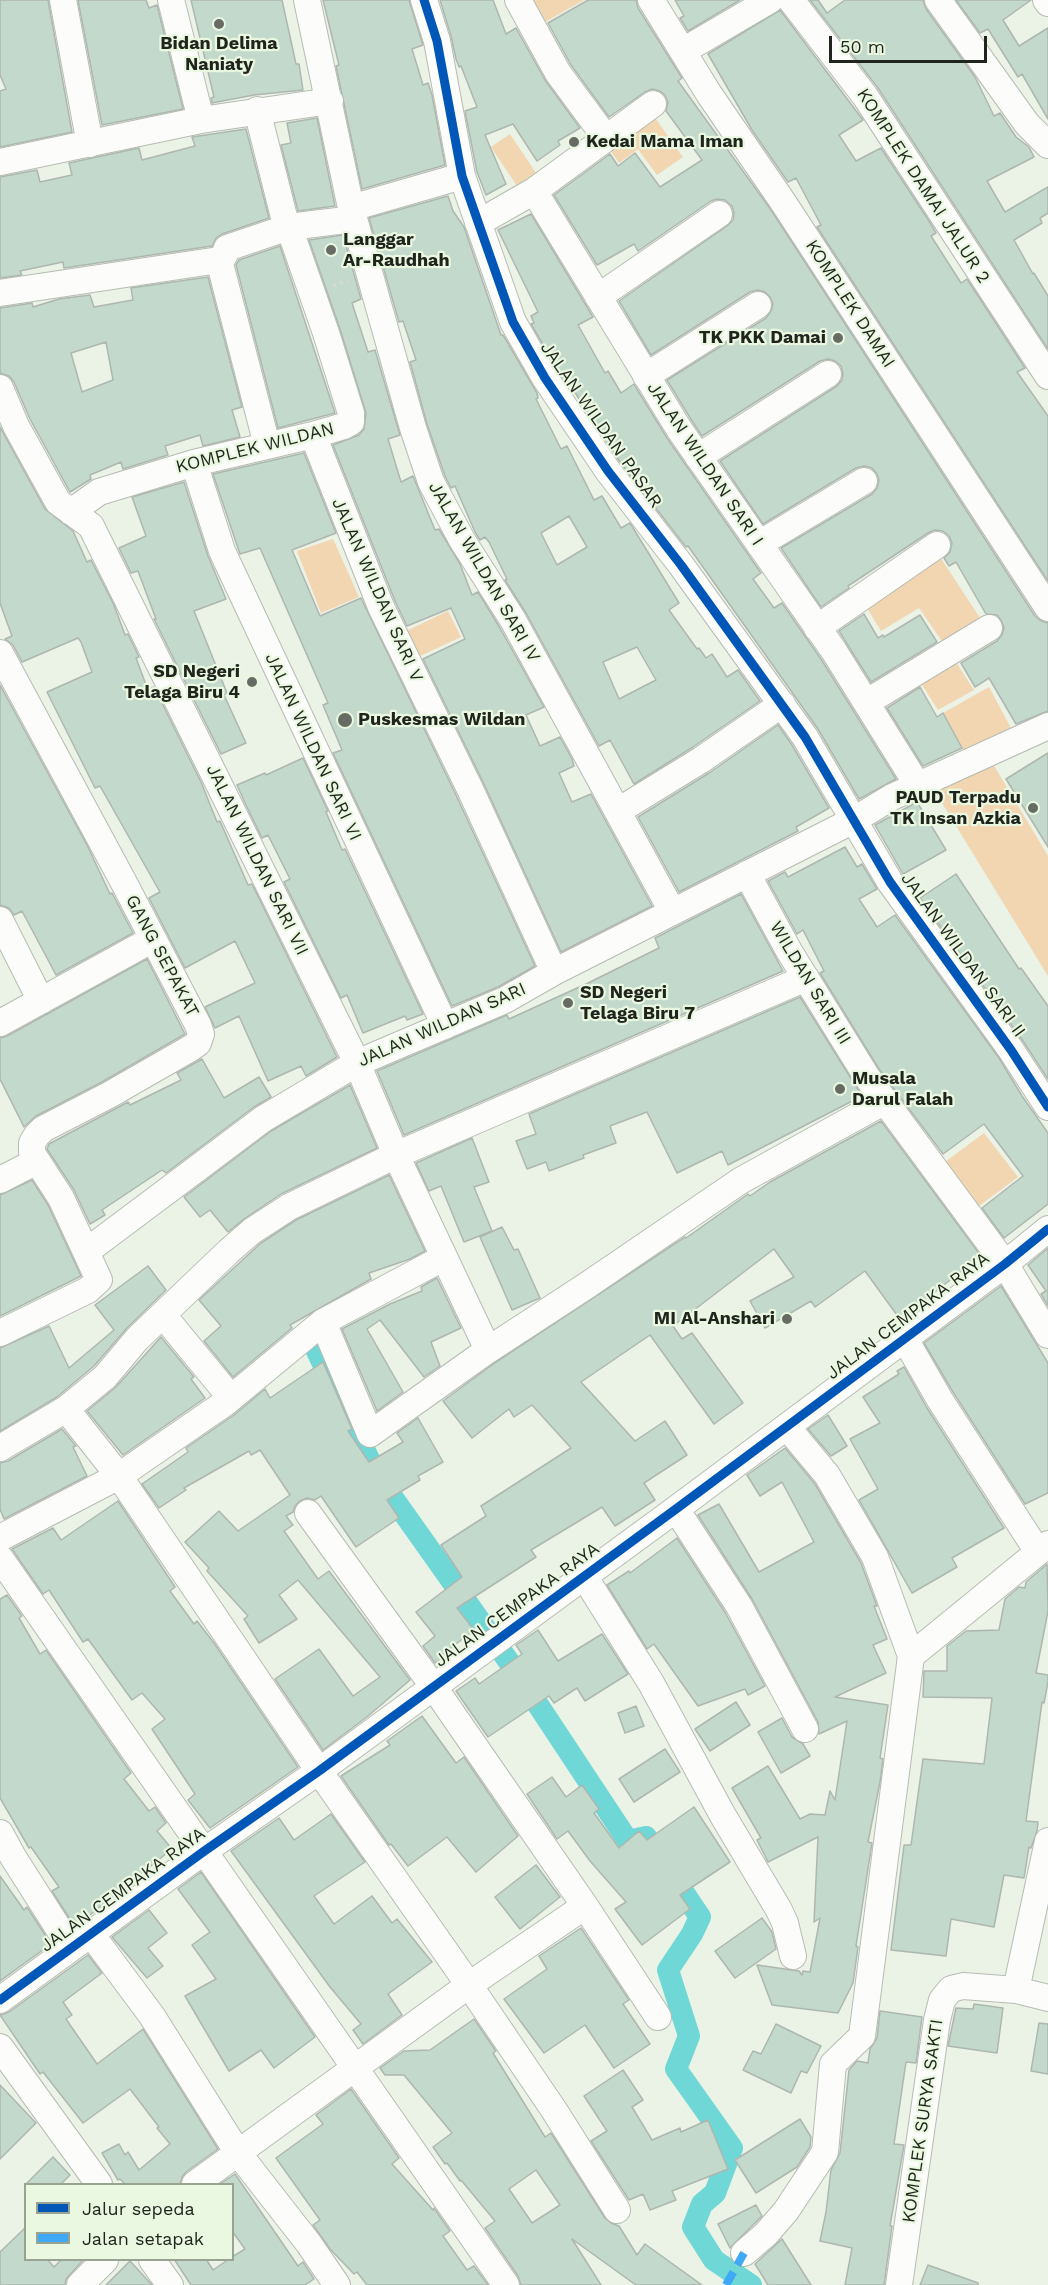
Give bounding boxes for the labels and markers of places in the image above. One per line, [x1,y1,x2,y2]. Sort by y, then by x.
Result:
marker: Bidan Delima Naniaty [212,17,226,31]
place label: Bidan Delima Naniaty [160,33,278,76]
place label: Kedai Mama Iman [586,131,744,153]
marker: Kedai Mama Iman [567,135,581,149]
place label: Langgar Ar-Raudhah [343,229,450,272]
marker: Langgar Ar-Raudhah [324,243,338,257]
place label: TK PKK Damai [699,327,826,349]
marker: TK PKK Damai [831,331,845,345]
place label: SD Negeri Telaga Biru 4 [124,661,240,704]
marker: SD Negeri Telaga Biru 4 [245,675,259,689]
place label: Puskesmas Wildan [358,709,526,731]
marker: Puskesmas Wildan [336,711,354,729]
place label: PAUD Terpadu TK Insan Azkia [890,787,1021,830]
marker: PAUD Terpadu TK Insan Azkia [1026,801,1040,815]
place label: SD Negeri Telaga Biru 7 [580,982,695,1024]
marker: SD Negeri Telaga Biru 7 [561,996,575,1010]
place label: Musala Darul Falah [852,1068,953,1110]
marker: Musala Darul Falah [833,1082,847,1096]
place label: MI Al-Anshari [654,1308,775,1330]
marker: MI Al-Anshari [780,1312,794,1326]

